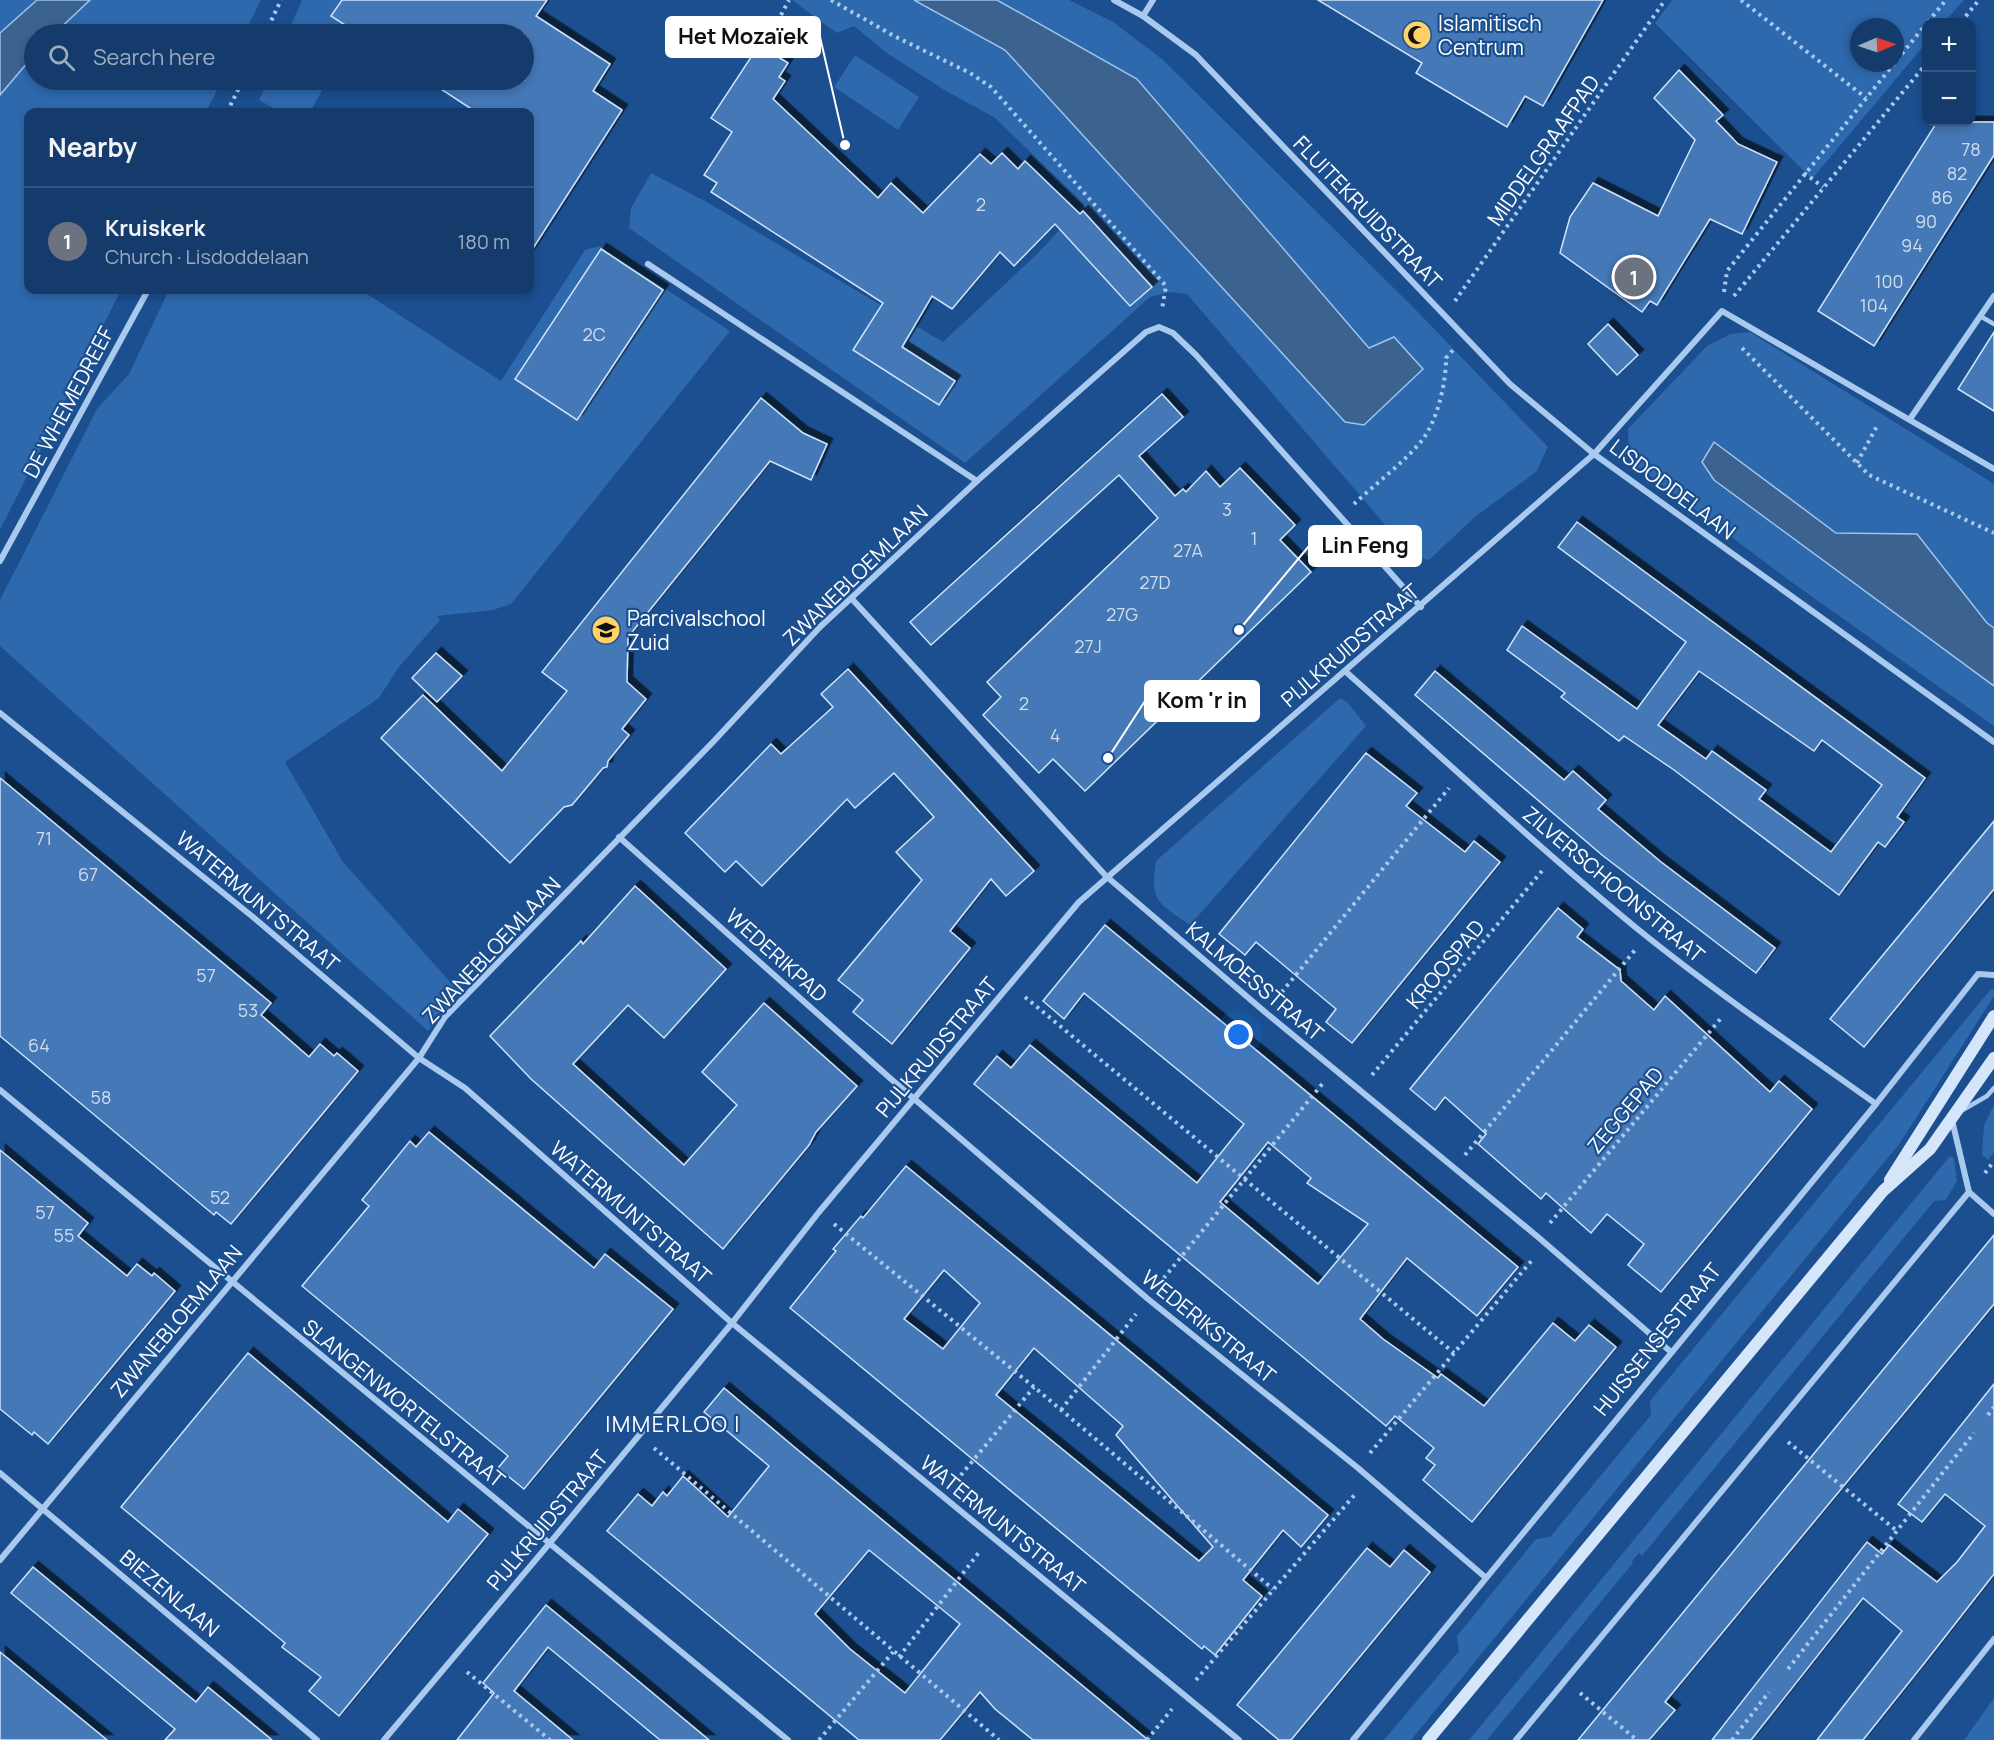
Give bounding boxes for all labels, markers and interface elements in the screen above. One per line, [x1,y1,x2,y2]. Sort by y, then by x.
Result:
place label: Islamitisch Centrum [1438,9,1542,61]
callout: Het Mozaïek [666,17,820,57]
north arrow [1850,18,1904,72]
map controls [1922,18,1976,126]
button: + [1922,18,1976,72]
mosque icon: Islamitisch Centrum [1401,19,1433,51]
text: Het Mozaïek [678,21,809,51]
search box [24,24,534,90]
icon: search [45,41,78,74]
text: Search here [93,42,215,72]
street label: MIDDELGRAAFPAD [1480,69,1606,231]
button: − [1922,72,1976,126]
text: Nearby [48,129,137,165]
street label: FLUITEKRUIDSTRAAT [1288,130,1449,295]
house number: 78 [1961,137,1981,161]
house number: 82 [1947,161,1967,185]
house number: 86 [1931,185,1953,209]
house number: 2 [976,192,986,216]
house number: 90 [1915,209,1937,233]
text: Kruiskerk [105,213,205,243]
text: 1 [63,228,72,255]
text: 180 m [457,228,510,255]
house number: 94 [1901,233,1923,257]
text: Church · Lisdoddelaan [105,243,309,270]
pin: 1 [1614,254,1654,300]
house number: 100 [1875,269,1903,293]
house number: 104 [1860,293,1888,317]
street label: DE WHEMEDREEF [16,321,120,483]
house number: 2C [582,322,606,346]
street label: LISDODDELAAN [1604,433,1742,545]
house number: 3 [1222,497,1232,521]
street label: ZWANEBLOEMLAAN [777,499,933,651]
house number: 1 [1250,526,1258,550]
callout: Lin Feng [1309,526,1421,566]
text: Lin Feng [1321,530,1409,560]
house number: 27A [1173,538,1204,562]
house number: 27D [1139,570,1171,594]
street label: PIJLKRUIDSTRAAT [1275,577,1426,713]
house number: 27G [1106,602,1138,626]
place label: Parcivalschool Zuid [627,604,766,656]
school or university icon: Parcivalschool Zuid [590,614,622,646]
house number: 27J [1074,634,1102,658]
callout: Kom 'r in [1145,681,1259,721]
text: Kom 'r in [1157,685,1247,715]
house number: 2 [1019,691,1029,715]
house number: 4 [1050,723,1060,747]
street label: ZILVERSCHOONSTRAAT [1517,800,1711,969]
street label: WATERMUNTSTRAAT [171,825,346,978]
house number: 71 [36,826,52,850]
house number: 67 [78,862,98,886]
street label: ZWANEBLOEMLAAN [416,871,566,1029]
street label: WEDERIKPAD [720,902,834,1008]
street label: KROOSPAD [1400,914,1490,1014]
street label: KALMOESSTRAAT [1180,915,1330,1047]
house number: 57 [196,963,216,987]
street label: PIJLKRUIDSTRAAT [869,971,1003,1123]
house number: 53 [238,998,258,1022]
your location [1224,1020,1253,1049]
house number: 64 [28,1033,50,1057]
street label: ZEGGEPAD [1581,1061,1669,1159]
house number: 58 [91,1085,111,1109]
street label: WATERMUNTSTRAAT [545,1134,718,1290]
house number: 52 [210,1185,230,1209]
house number: 57 [35,1200,55,1224]
house number: 55 [54,1223,74,1247]
street label: ZWANEBLOEMLAAN [104,1239,248,1403]
street label: HUISSENSESTRAAT [1587,1257,1727,1421]
street label: WEDERIKSTRAAT [1136,1263,1282,1389]
street label: SLANGENWORTELSTRAAT [297,1313,511,1494]
district label: IMMERLOO I [605,1409,741,1439]
street label: PIJLKRUIDSTRAAT [480,1444,614,1596]
street label: WATERMUNTSTRAAT [915,1449,1092,1600]
street label: BIEZENLAAN [114,1543,226,1643]

